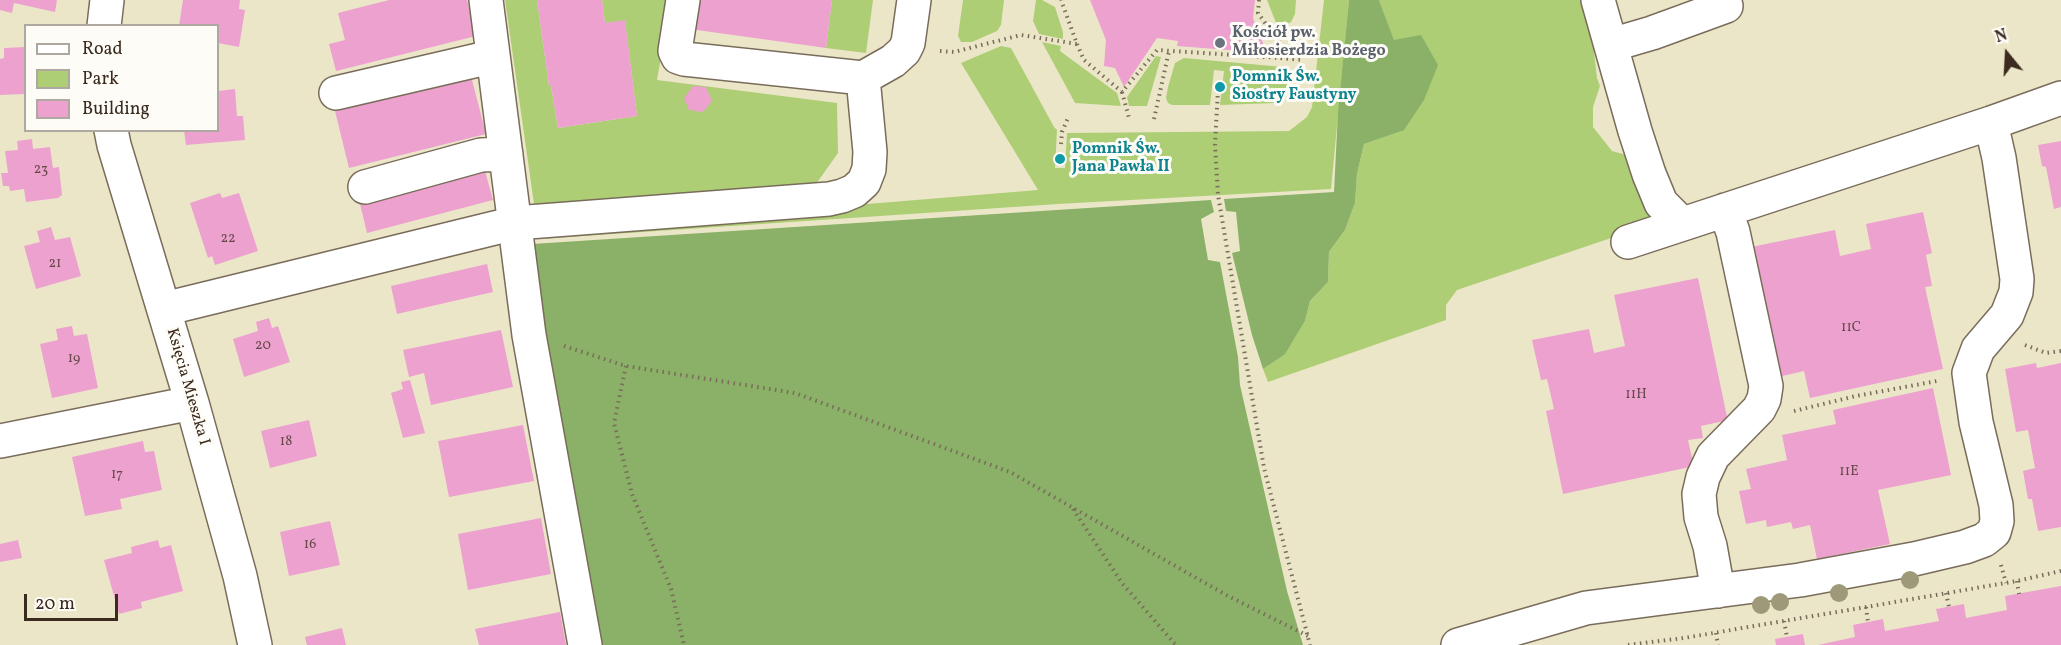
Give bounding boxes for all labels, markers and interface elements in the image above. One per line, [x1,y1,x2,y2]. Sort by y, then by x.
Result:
legend [24,24,219,132]
place label: Kościół pw. Miłosierdzia Bożego [1232,24,1386,62]
north arrow [1977,24,2037,84]
text: N [1993,25,2010,49]
marker: Kościół pw. Miłosierdzia Bożego [1213,36,1227,50]
text: Road [82,37,123,62]
text: Park [82,67,119,92]
place label: Pomnik Św. Siostry Faustyny [1232,68,1356,106]
marker: Pomnik Św. Siostry Faustyny [1213,80,1227,94]
text: Building [82,97,150,122]
place label: Pomnik Św. Jana Pawła II [1072,140,1170,178]
marker: Pomnik Św. Jana Pawła II [1053,152,1067,166]
house number: 23 [34,162,48,178]
house number: 22 [220,231,236,247]
house number: 21 [49,256,61,272]
house number: 11C [1841,320,1861,336]
street label: Księcia Mieszka I [161,326,213,448]
house number: 20 [255,338,271,354]
house number: 19 [68,351,80,367]
house number: 11H [1625,387,1647,403]
house number: 18 [280,434,292,450]
house number: 11E [1839,464,1859,480]
house number: 17 [111,467,123,483]
house number: 16 [304,537,316,553]
scale bar [27,582,122,620]
text: 20 m [35,592,75,617]

